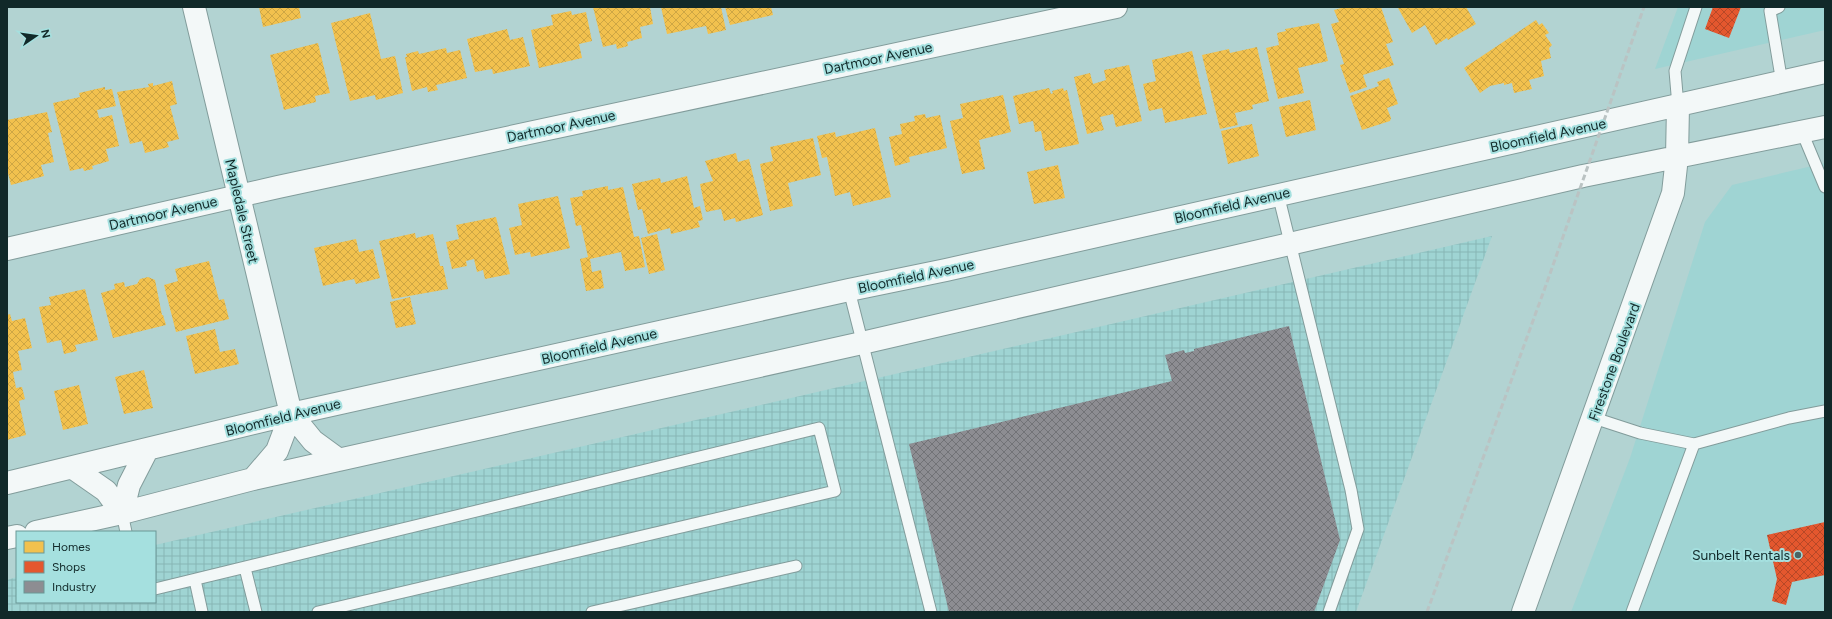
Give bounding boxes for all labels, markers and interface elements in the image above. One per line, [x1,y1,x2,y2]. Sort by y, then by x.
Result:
north arrow [16,16,56,56]
text: N [38,28,53,39]
street label: Dartmoor Avenue [822,39,934,78]
street label: Dartmoor Avenue [505,107,617,146]
street label: Bloomfield Avenue [1489,115,1608,156]
street label: Mapledale Street [221,157,262,265]
street label: Bloomfield Avenue [1173,184,1292,227]
street label: Dartmoor Avenue [107,193,219,234]
street label: Bloomfield Avenue [857,256,976,297]
street label: Firestone Boulevard [1585,301,1644,423]
street label: Bloomfield Avenue [540,325,659,368]
street label: Bloomfield Avenue [224,395,343,440]
legend [16,531,156,603]
text: Homes [52,540,91,554]
place label: Sunbelt Rentals [1692,547,1790,564]
marker: Sunbelt Rentals [1793,550,1803,560]
text: Shops [52,560,86,574]
text: Industry [52,580,97,594]

